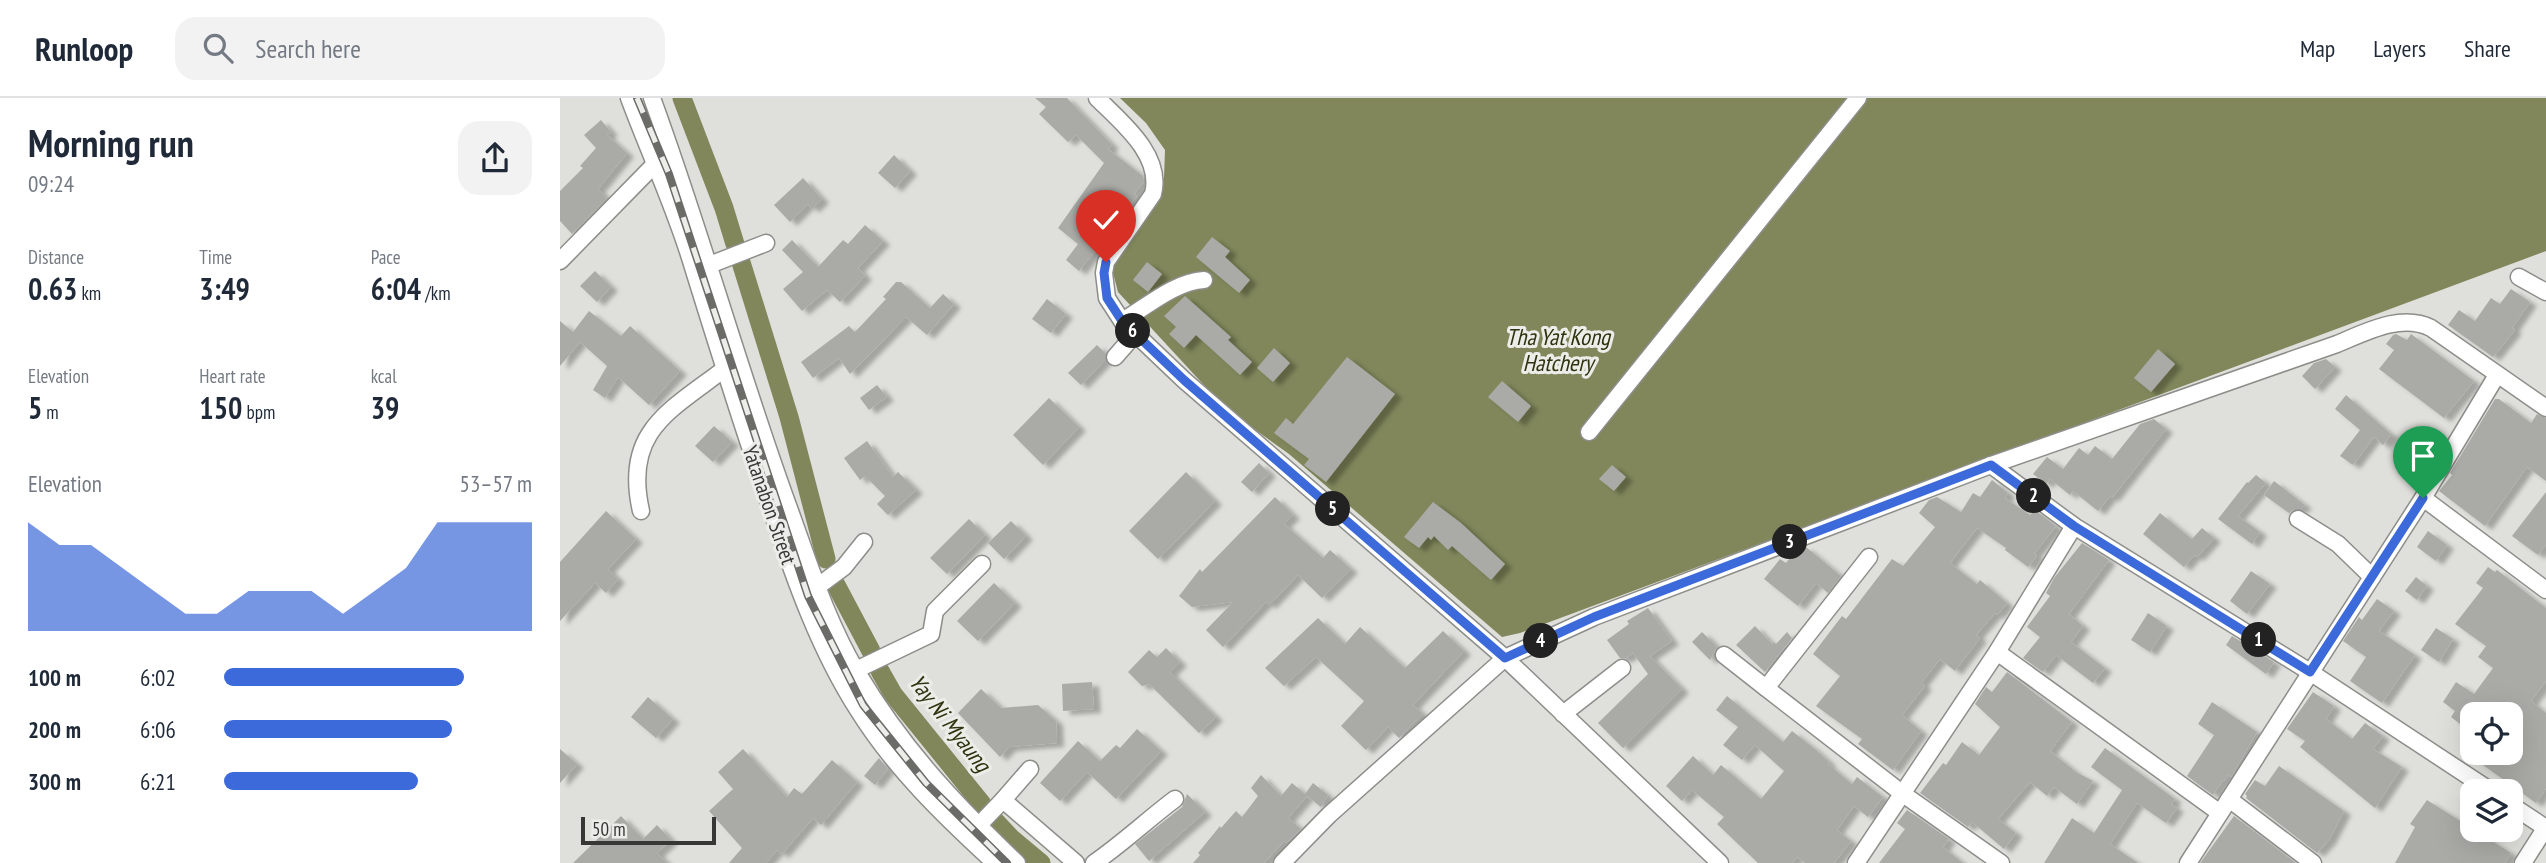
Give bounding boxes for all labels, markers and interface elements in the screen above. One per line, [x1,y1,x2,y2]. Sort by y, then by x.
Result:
search box [175,17,665,80]
text: Runloop [35,27,133,70]
icon: search [199,29,237,67]
text: Search here [255,32,361,65]
text: Map [2300,33,2335,64]
text: Layers [2373,33,2426,64]
text: Share [2464,33,2511,64]
text: Morning run [28,118,194,167]
button: share [458,121,532,195]
text: 09:24 [28,169,74,198]
pin [1076,190,1136,262]
icon: check [1087,201,1125,239]
text: Distance [28,245,84,269]
text: Time [199,245,232,269]
text: Pace [371,245,401,269]
text: 0.63 [28,269,77,308]
text: 3:49 [199,269,250,308]
text: 6:04 [371,269,421,308]
text: km [77,281,101,305]
text: /km [421,281,451,305]
pin: 6 [1116,314,1150,348]
text: 6 [1128,318,1137,342]
water label: Tha Yat Kong Hatchery [1506,322,1612,377]
text: Elevation [28,364,89,388]
text: Heart rate [199,364,266,388]
text: kcal [371,364,397,388]
text: 5 [28,388,42,427]
text: 150 [199,388,242,427]
text: 39 [371,388,399,427]
text: m [42,400,59,424]
text: bpm [242,400,275,424]
pin [2393,426,2453,498]
icon: arrive [2404,437,2442,475]
street label: Yatanabon Street [737,442,802,568]
text: Elevation [28,469,102,498]
text: 53–57 m [460,469,532,498]
pin: 2 [2016,478,2052,514]
text: 2 [2029,483,2038,507]
pin: 5 [1316,492,1350,526]
text: 5 [1328,496,1337,520]
pin: 3 [1772,524,1808,560]
text: 3 [1785,529,1794,553]
pin: 1 [2242,622,2276,658]
pin: 4 [1524,624,1558,658]
text: 1 [2254,627,2263,651]
text: 4 [1536,628,1545,652]
text: 100 m [28,663,81,692]
text: 6:02 [140,663,176,692]
water label: Yay Ni Myaung [903,668,999,779]
map controls [2460,702,2523,842]
button: locate [2460,702,2523,765]
text: 200 m [28,715,81,744]
text: 6:06 [140,715,176,744]
text: 300 m [28,767,81,796]
text: 6:21 [140,767,176,796]
button: layers [2460,779,2523,842]
scale bar [581,814,716,846]
text: 50 m [592,817,626,841]

